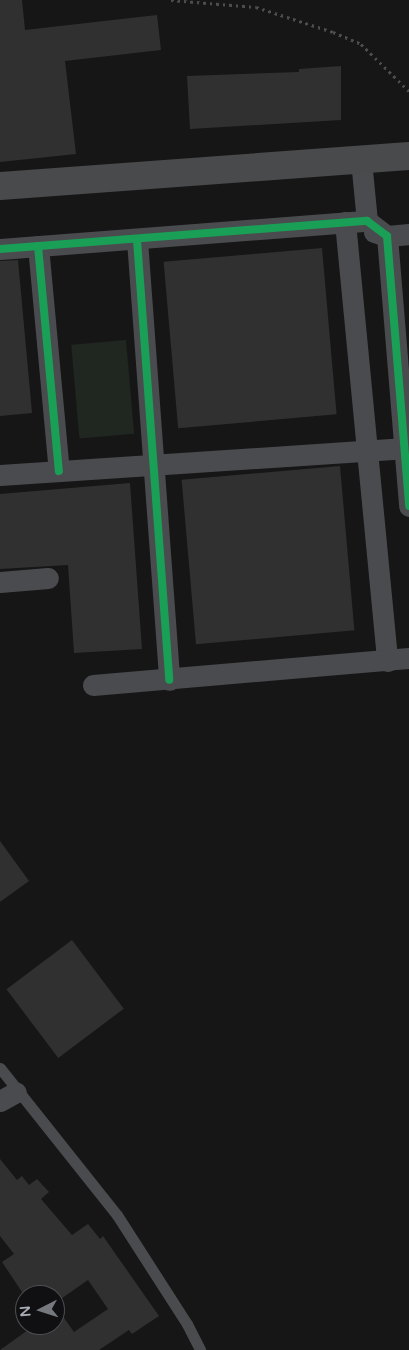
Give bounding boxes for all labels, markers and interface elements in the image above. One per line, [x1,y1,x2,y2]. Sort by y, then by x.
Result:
north arrow [15,1285,65,1335]
text: N [17,1305,35,1318]

